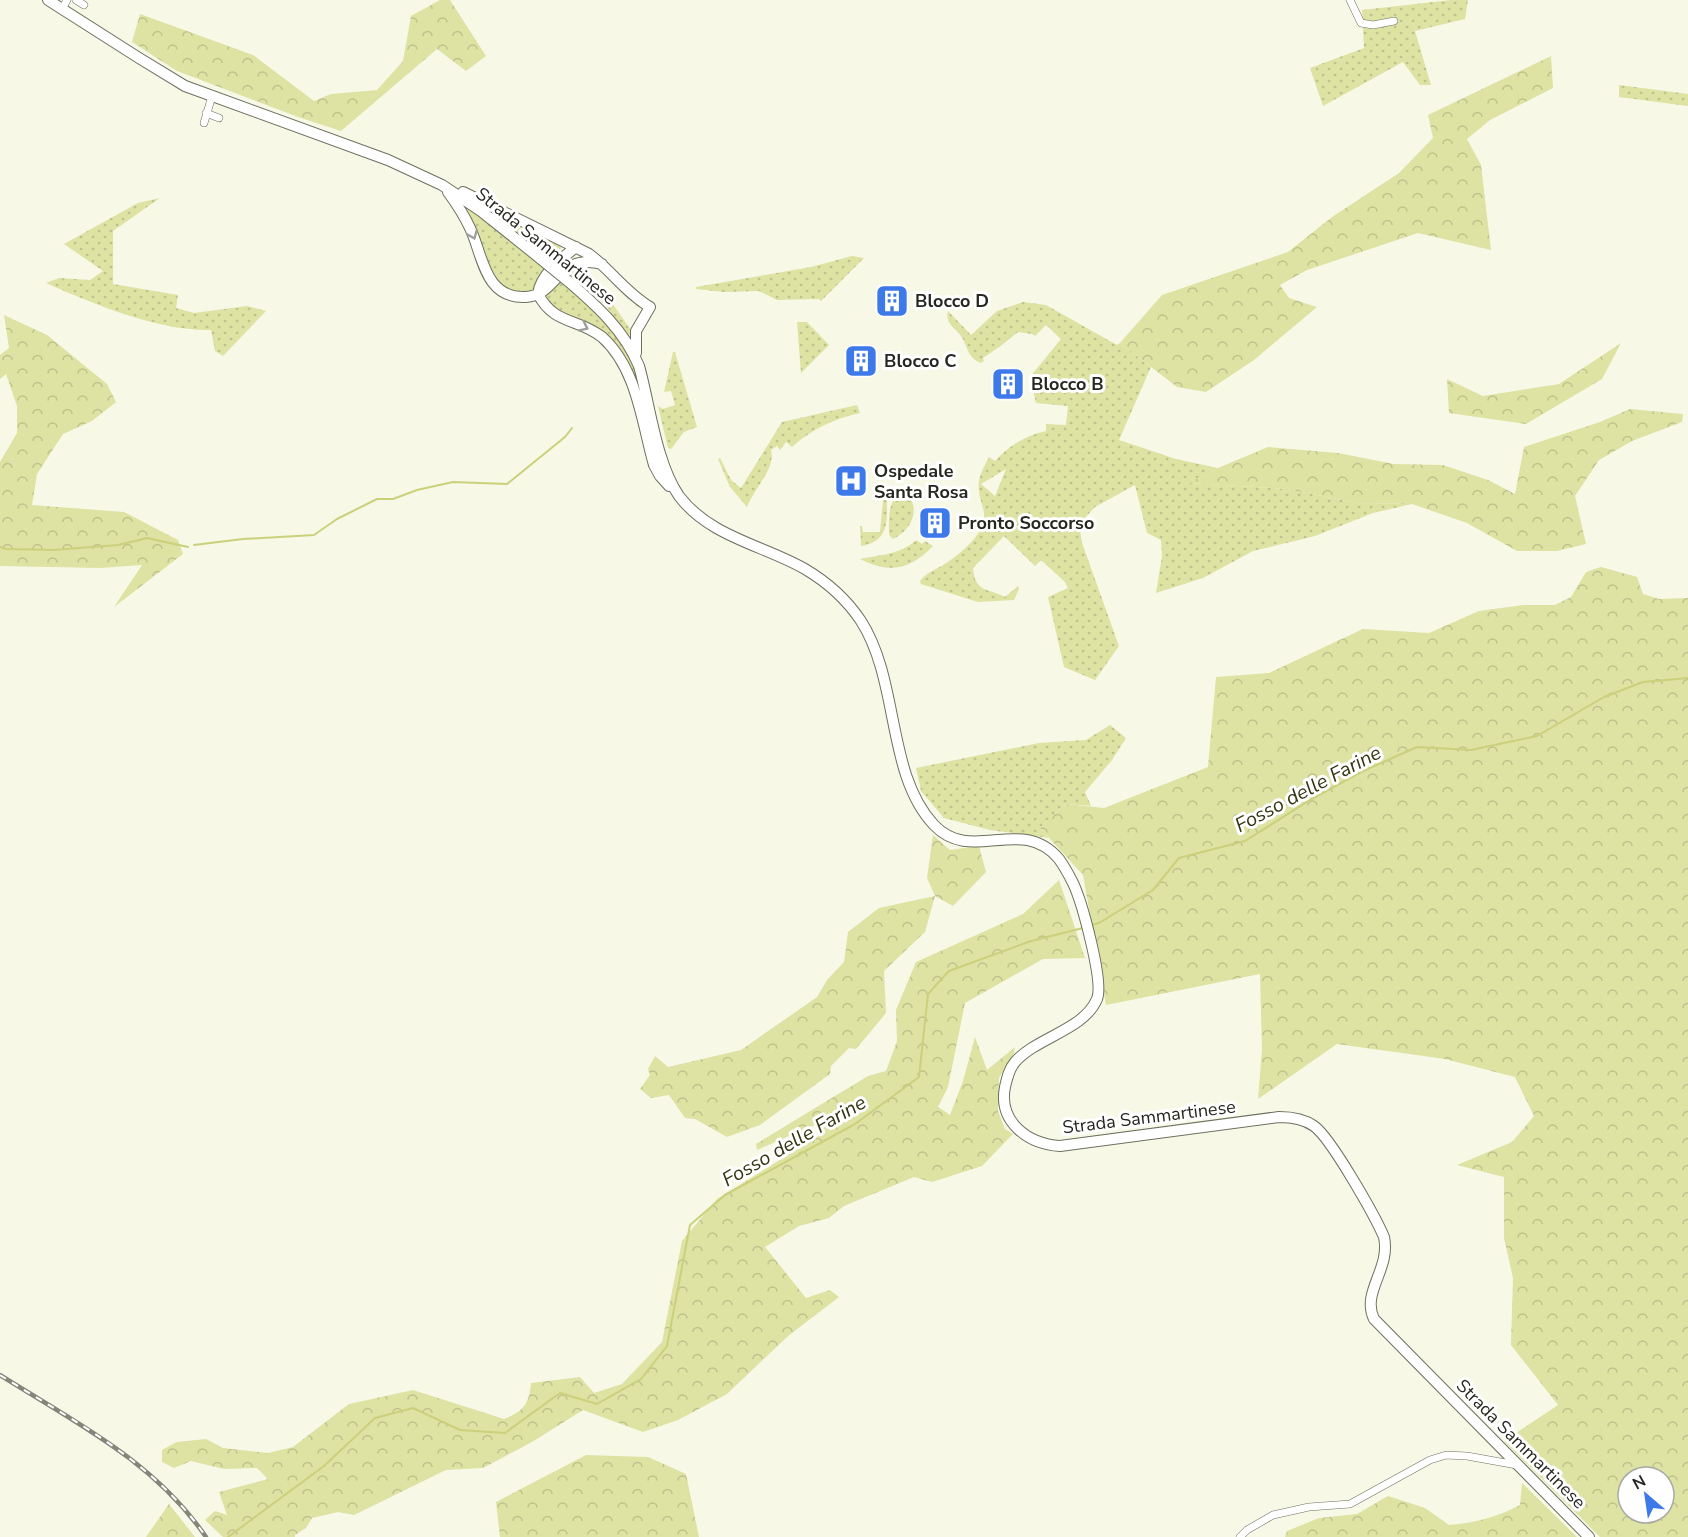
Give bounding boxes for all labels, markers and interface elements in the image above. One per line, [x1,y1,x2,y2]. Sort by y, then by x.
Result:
street label: Strada Sammartinese [471,182,621,310]
one-way arrow [465,229,478,239]
building icon: Blocco D [874,283,910,319]
place label: Blocco D [915,289,989,313]
one-way arrow [577,320,588,331]
building icon: Blocco C [843,343,879,379]
place label: Blocco C [884,349,957,373]
building icon: Blocco B [990,366,1026,402]
place label: Blocco B [1031,372,1104,396]
place label: Ospedale Santa Rosa [874,459,968,504]
hospital icon: Ospedale Santa Rosa [833,463,869,499]
building icon: Pronto Soccorso [917,505,953,541]
place label: Pronto Soccorso [958,511,1094,535]
water label: Fosso delle Farine [1230,739,1386,839]
water label: Fosso delle Farine [717,1089,871,1193]
street label: Strada Sammartinese [1061,1094,1237,1140]
street label: Strada Sammartinese [1451,1374,1591,1514]
north arrow [1616,1465,1676,1525]
text: N [1629,1470,1650,1495]

